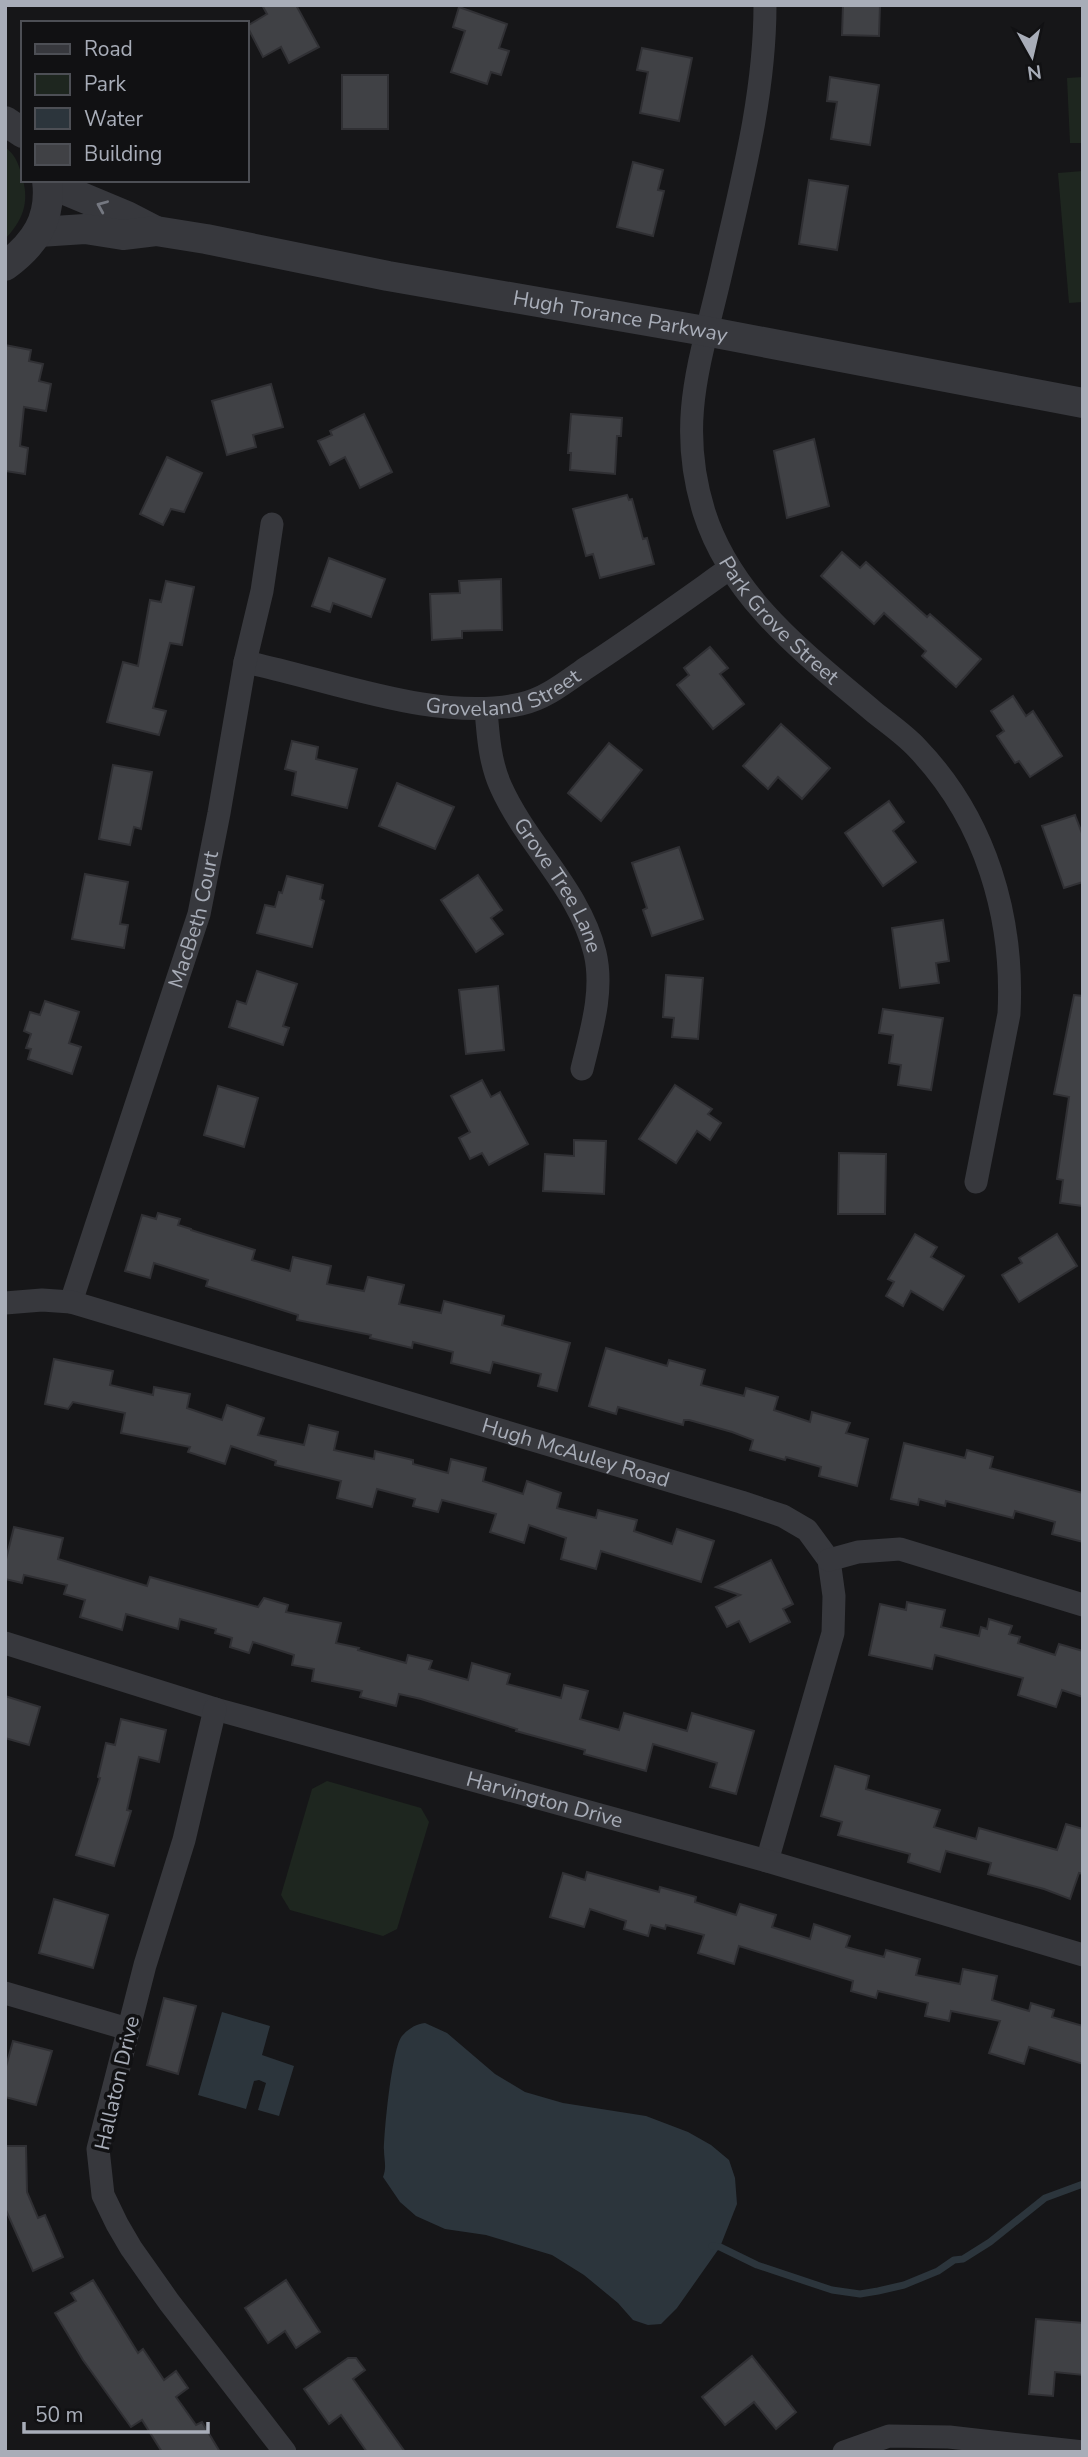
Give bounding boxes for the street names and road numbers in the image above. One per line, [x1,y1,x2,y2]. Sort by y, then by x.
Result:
street label: Hugh Torance Parkway [511,284,730,349]
street label: Park Grove Street [712,551,845,691]
street label: Groveland Street [424,662,586,723]
street label: Grove Tree Lane [507,812,608,956]
street label: MacBeth Court [162,848,225,992]
street label: Hugh McAuley Road [479,1411,673,1494]
street label: Harvington Drive [463,1765,626,1835]
street label: Hallaton Drive [88,2013,146,2153]

